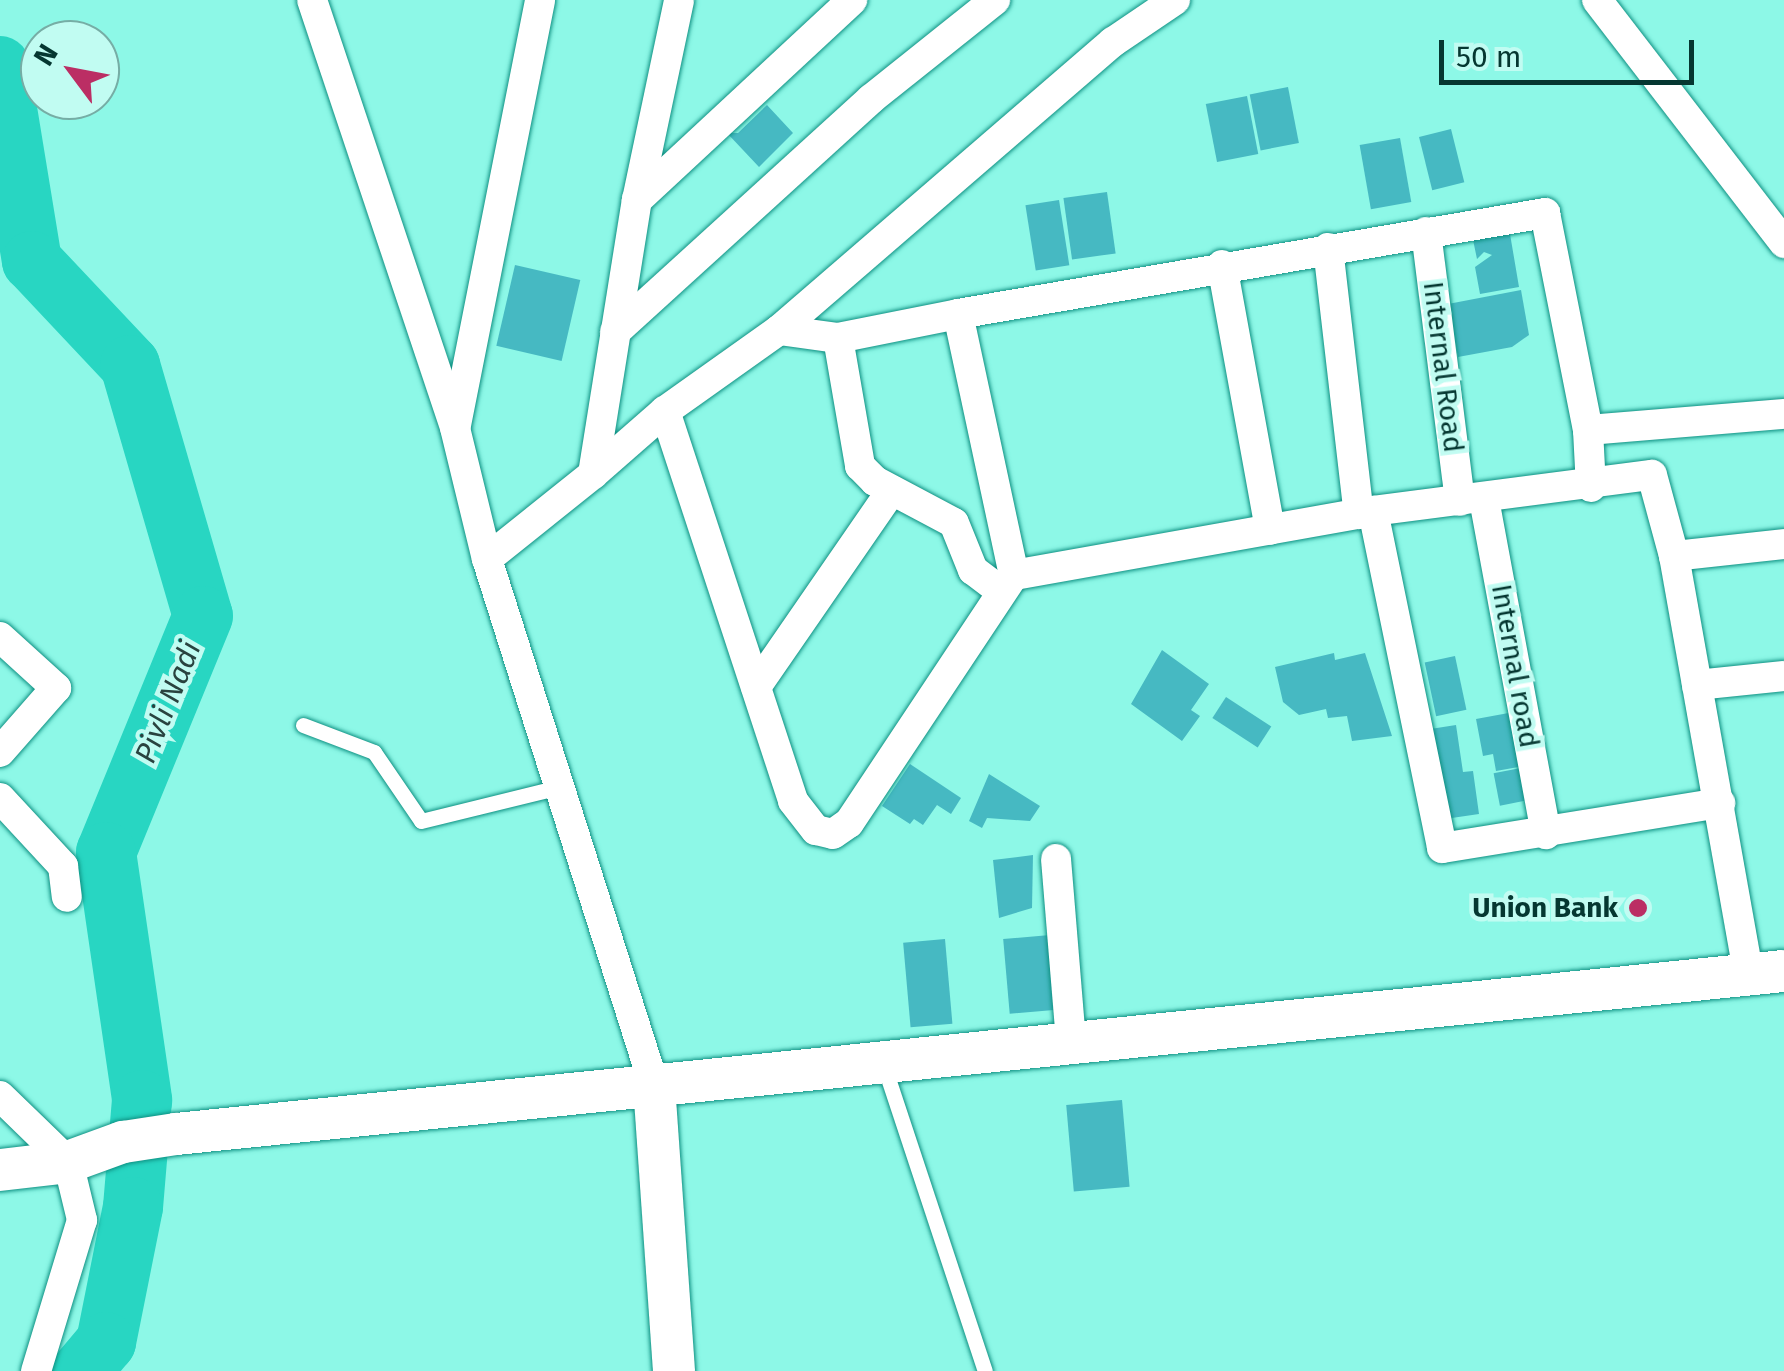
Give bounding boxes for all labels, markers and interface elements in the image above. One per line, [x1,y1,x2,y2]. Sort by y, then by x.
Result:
north arrow [20,20,120,120]
scale bar [1444,20,1699,82]
text: N [27,38,65,72]
text: 50 m [1456,39,1521,75]
street label: Internal Road [1416,280,1470,454]
street label: Internal road [1484,582,1546,750]
water label: Pivli Nadi [127,636,209,768]
place label: Union Bank [1472,891,1618,925]
marker: Union Bank [1627,897,1649,919]

